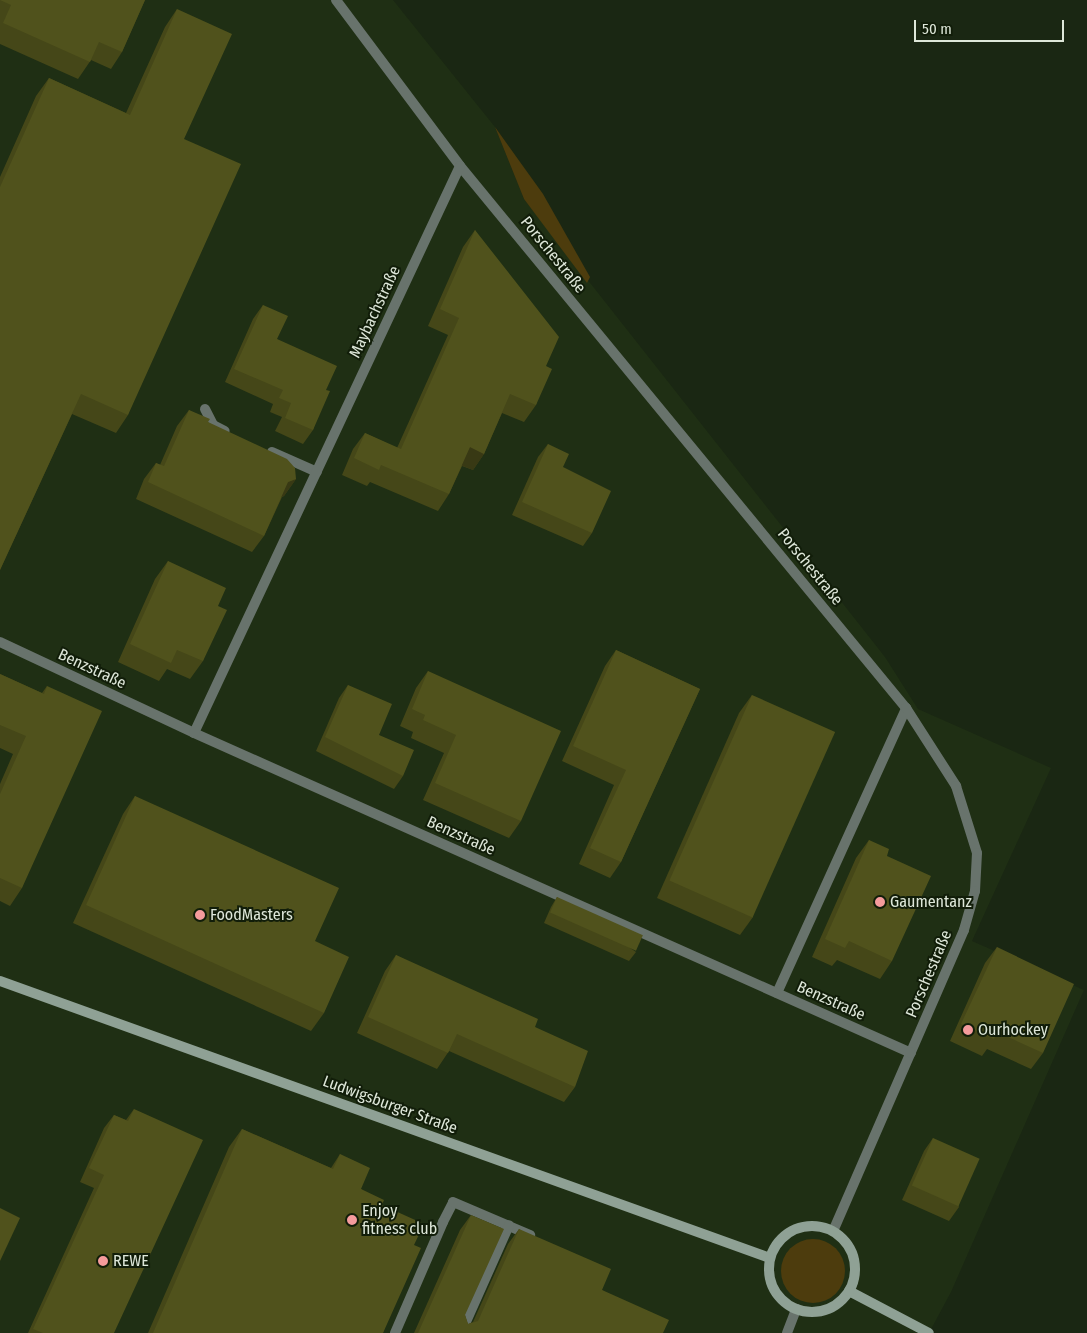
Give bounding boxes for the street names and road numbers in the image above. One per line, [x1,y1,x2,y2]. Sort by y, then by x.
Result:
street label: Porschestraße [516,213,590,297]
street label: Maybachstraße [345,263,405,361]
street label: Porschestraße [773,525,847,609]
street label: Benzstraße [55,645,129,693]
street label: Benzstraße [424,812,498,860]
street label: Porschestraße [902,927,956,1021]
street label: Benzstraße [794,977,868,1025]
street label: Ludwigsburger Straße [320,1072,460,1138]

